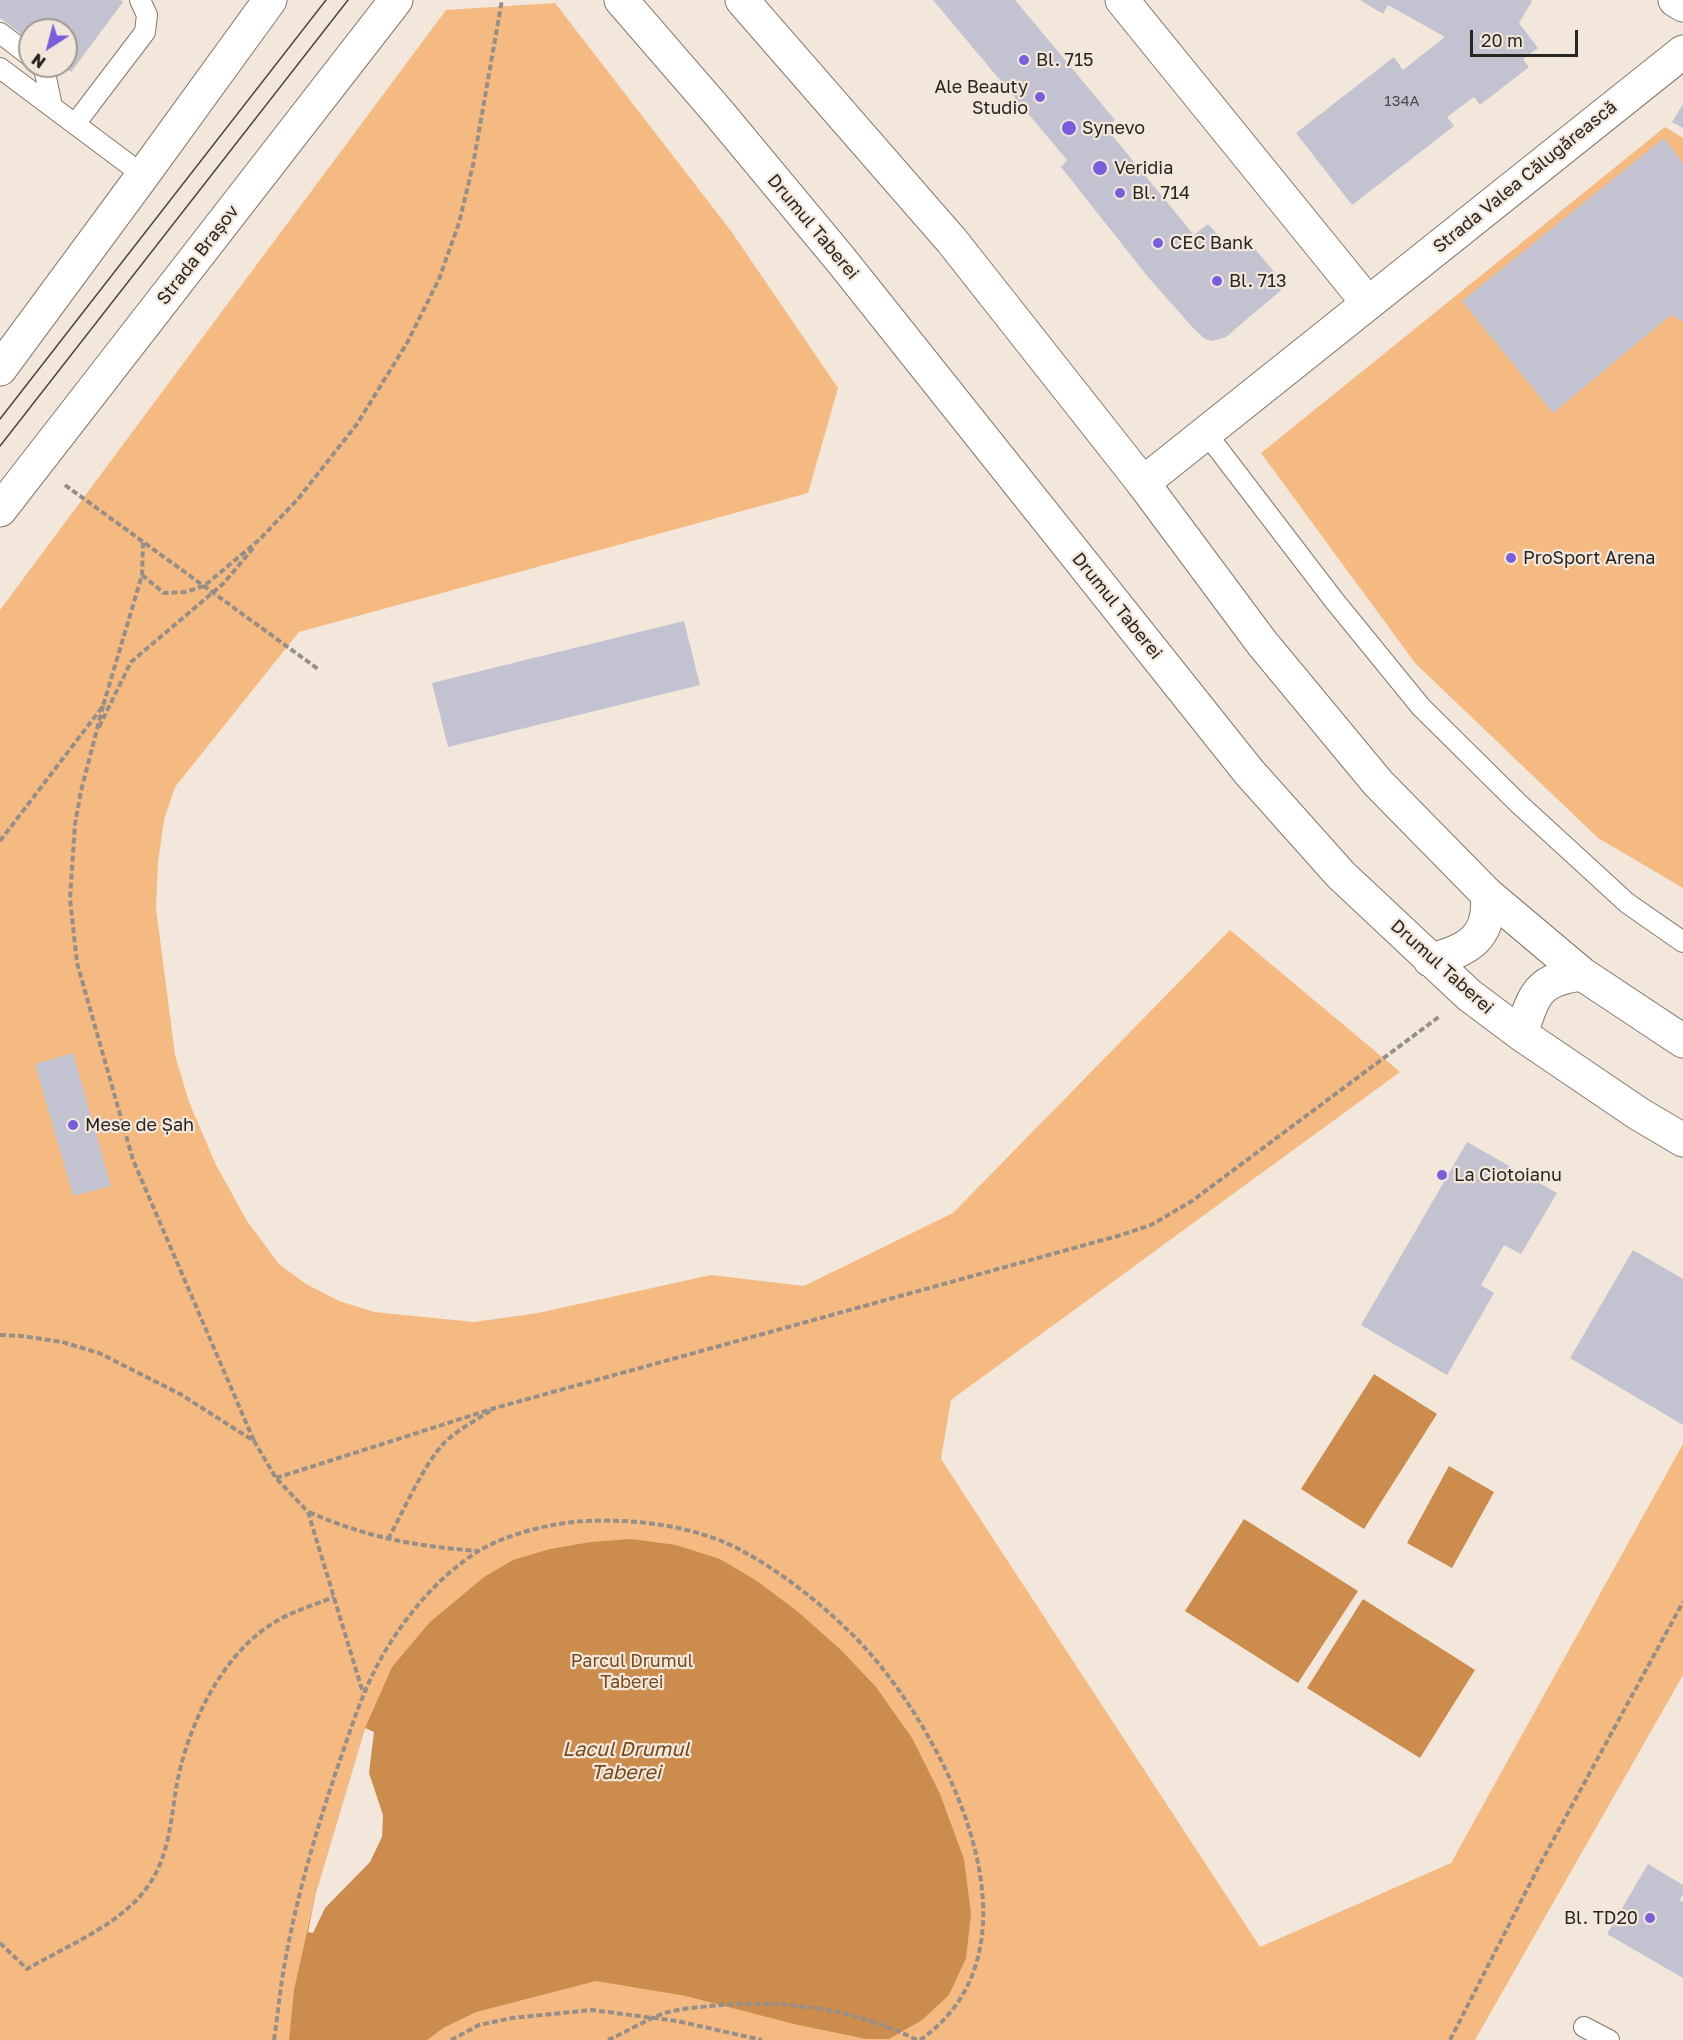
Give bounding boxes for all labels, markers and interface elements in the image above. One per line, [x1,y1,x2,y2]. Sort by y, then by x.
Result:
north arrow [18,18,78,78]
scale bar [1473,18,1581,56]
text: 20 m [1481,29,1523,51]
text: N [28,49,49,73]
place label: Bl. 715 [1036,49,1093,71]
marker: Bl. 715 [1017,53,1031,67]
place label: Ale Beauty Studio [935,76,1028,118]
marker: Ale Beauty Studio [1033,90,1047,104]
house number: 134A [1384,92,1420,110]
street label: Strada Valea Călugărească [1429,96,1621,258]
place label: Synevo [1082,117,1145,139]
marker: Synevo [1060,119,1078,137]
place label: Veridia [1114,157,1173,179]
marker: Veridia [1091,159,1109,177]
street label: Drumul Taberei [763,170,863,284]
place label: Bl. 714 [1132,182,1190,204]
marker: Bl. 714 [1113,186,1127,200]
street label: Strada Brașov [152,201,244,309]
place label: CEC Bank [1170,232,1253,254]
marker: CEC Bank [1151,236,1165,250]
place label: Bl. 713 [1229,270,1286,292]
marker: Bl. 713 [1210,274,1224,288]
place label: ProSport Arena [1523,547,1655,569]
street label: Drumul Taberei [1067,548,1167,664]
marker: ProSport Arena [1504,551,1518,565]
street label: Drumul Taberei [1386,915,1498,1019]
place label: Mese de Șah [85,1114,194,1136]
marker: Mese de Șah [66,1118,80,1132]
place label: La Ciotoianu [1454,1164,1562,1186]
marker: La Ciotoianu [1435,1168,1449,1182]
park label: Parcul Drumul Taberei [571,1650,693,1692]
water label: Lacul Drumul Taberei [562,1738,690,1785]
place label: Bl. TD20 [1564,1907,1638,1929]
marker: Bl. TD20 [1643,1911,1657,1925]

